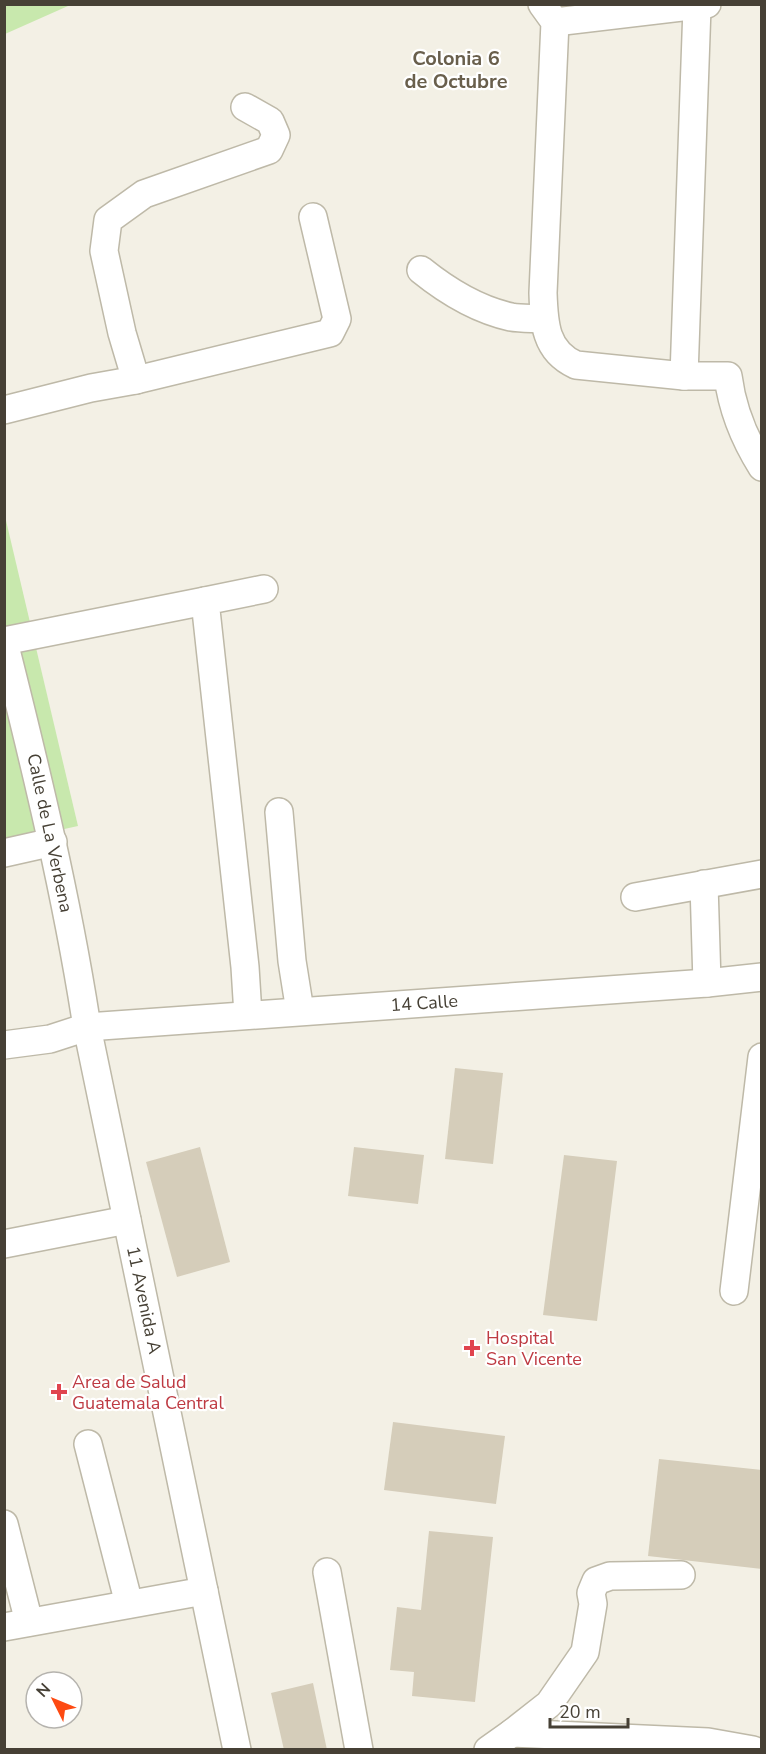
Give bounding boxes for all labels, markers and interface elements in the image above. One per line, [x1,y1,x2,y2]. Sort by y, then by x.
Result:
district label: Colonia 6 de Octubre [404,45,508,95]
street label: Calle de La Verbena [21,751,79,915]
street label: 14 Calle [389,989,459,1017]
street label: 11 Avenida A [121,1244,167,1356]
place label: Hospital San Vicente [486,1326,582,1371]
marker: Hospital San Vicente [463,1339,481,1357]
place label: Area de Salud Guatemala Central [72,1370,224,1415]
marker: Area de Salud Guatemala Central [50,1383,68,1401]
north arrow [24,1670,84,1730]
text: N [32,1679,56,1702]
scale bar [550,1691,628,1729]
text: 20 m [559,1700,601,1724]

